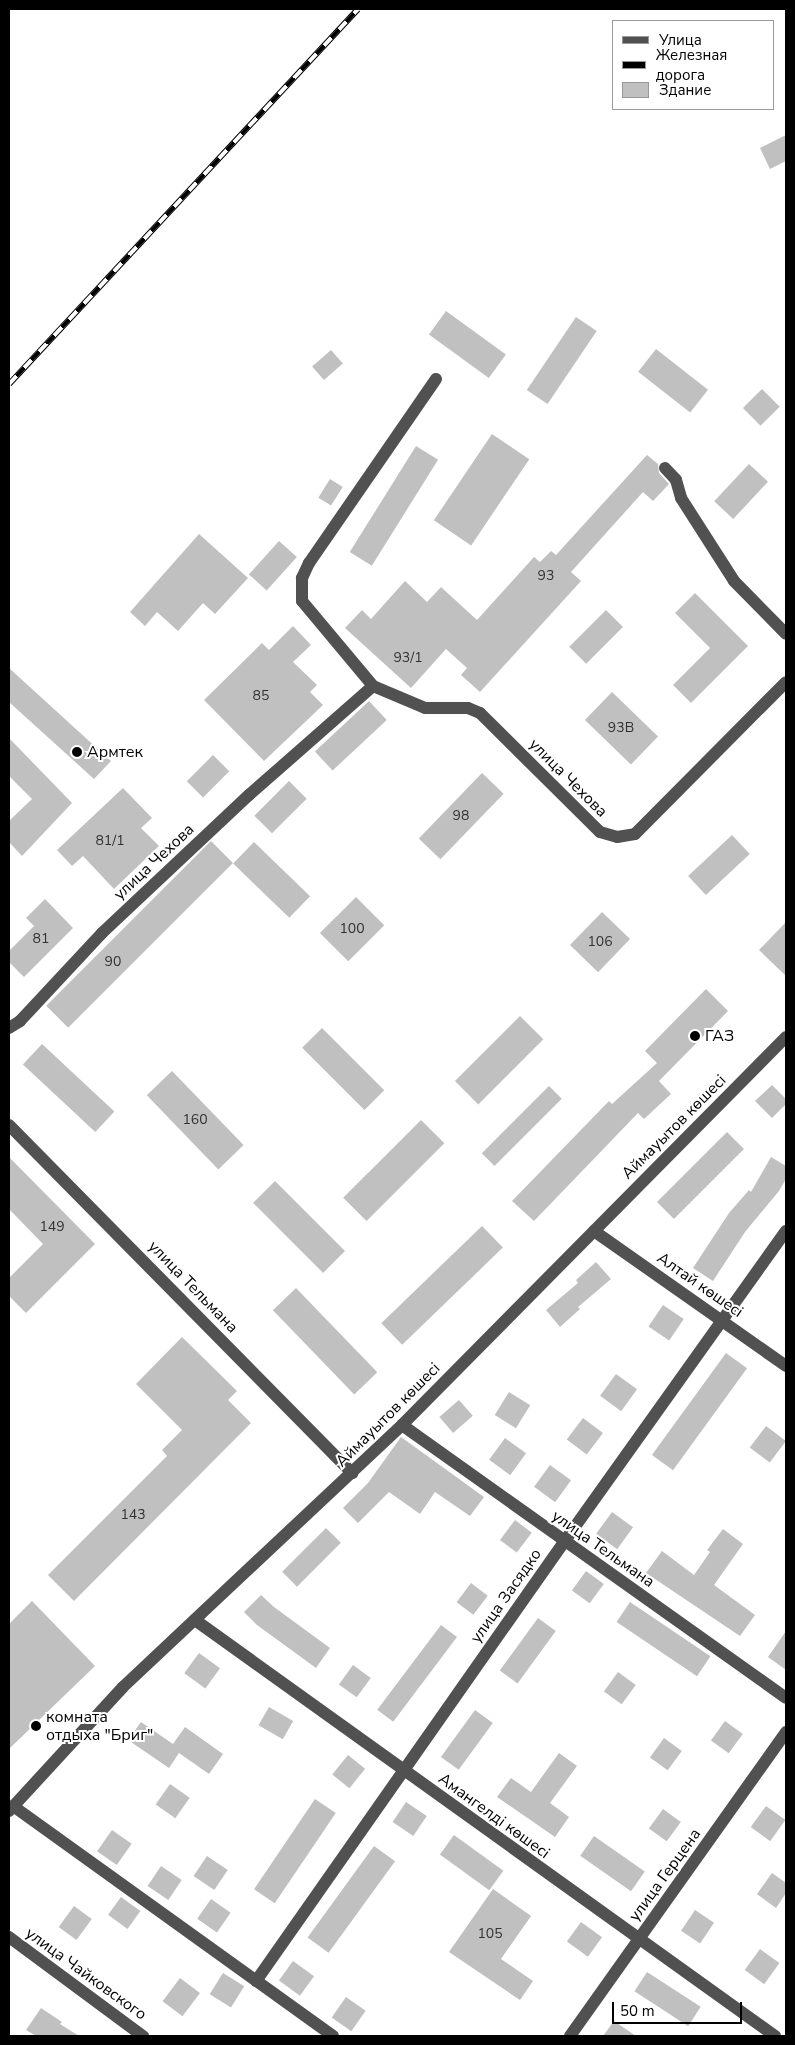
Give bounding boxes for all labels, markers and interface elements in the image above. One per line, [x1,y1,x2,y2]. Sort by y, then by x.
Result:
legend [612,20,775,110]
text: Улица [659,30,702,50]
text: Железная дорога [656,45,727,85]
text: Здание [659,80,711,100]
house number: 93 [538,568,554,584]
house number: 93/1 [393,650,423,666]
house number: 85 [253,688,269,704]
house number: 93В [608,720,634,736]
street label: улица Чехова [525,735,611,821]
place label: Армтек [87,742,143,762]
marker: Армтек [71,746,83,758]
house number: 98 [453,808,469,824]
street label: улица Чехова [110,820,198,904]
house number: 81/1 [95,833,125,849]
house number: 100 [339,921,365,937]
house number: 81 [33,931,49,947]
house number: 106 [587,934,613,950]
house number: 90 [105,954,121,970]
place label: ГАЗ [705,1026,734,1046]
marker: ГАЗ [689,1030,701,1042]
street label: Аймауытов көшесі [618,1071,730,1183]
house number: 160 [182,1112,208,1128]
house number: 149 [39,1219,65,1235]
street label: улица Тельмана [144,1237,242,1337]
street label: Алтай көшесі [653,1248,747,1322]
street label: Аймауытов көшесі [332,1359,444,1471]
street label: улица Тельмана [548,1506,658,1592]
house number: 143 [120,1507,146,1523]
street label: улица Засядко [466,1545,546,1647]
place label: комната отдыха "Бриг" [46,1707,153,1745]
marker: комната отдыха "Бриг" [30,1720,42,1732]
street label: Амангелді көшесі [435,1769,553,1863]
street label: улица Герцена [625,1825,705,1925]
street label: улица Чайковского [22,1924,150,2024]
house number: 105 [477,1926,503,1942]
scale bar [615,1992,745,2024]
text: 50 m [620,2001,655,2021]

